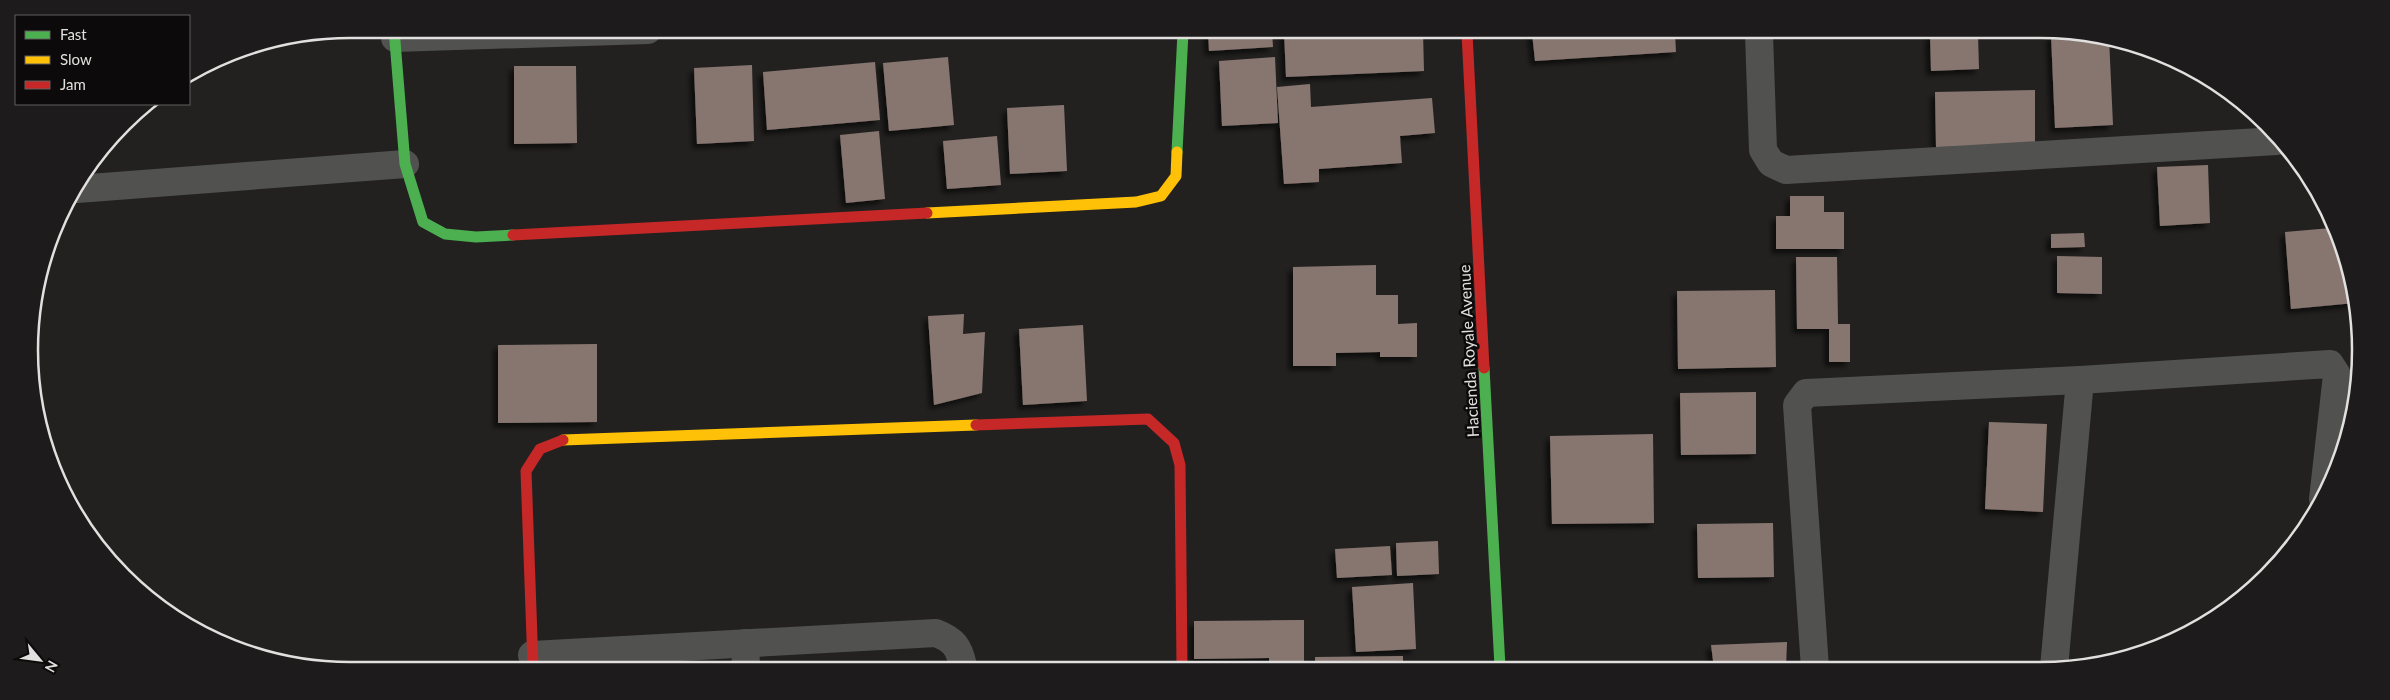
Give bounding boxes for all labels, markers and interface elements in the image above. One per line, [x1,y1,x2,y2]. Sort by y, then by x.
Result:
legend [15,15,190,105]
text: Fast [60,25,87,43]
text: Slow [60,50,92,68]
text: Jam [60,75,86,93]
street label: Hacienda Royale Avenue [1454,264,1482,438]
north arrow [15,635,65,685]
text: N [42,658,62,675]

